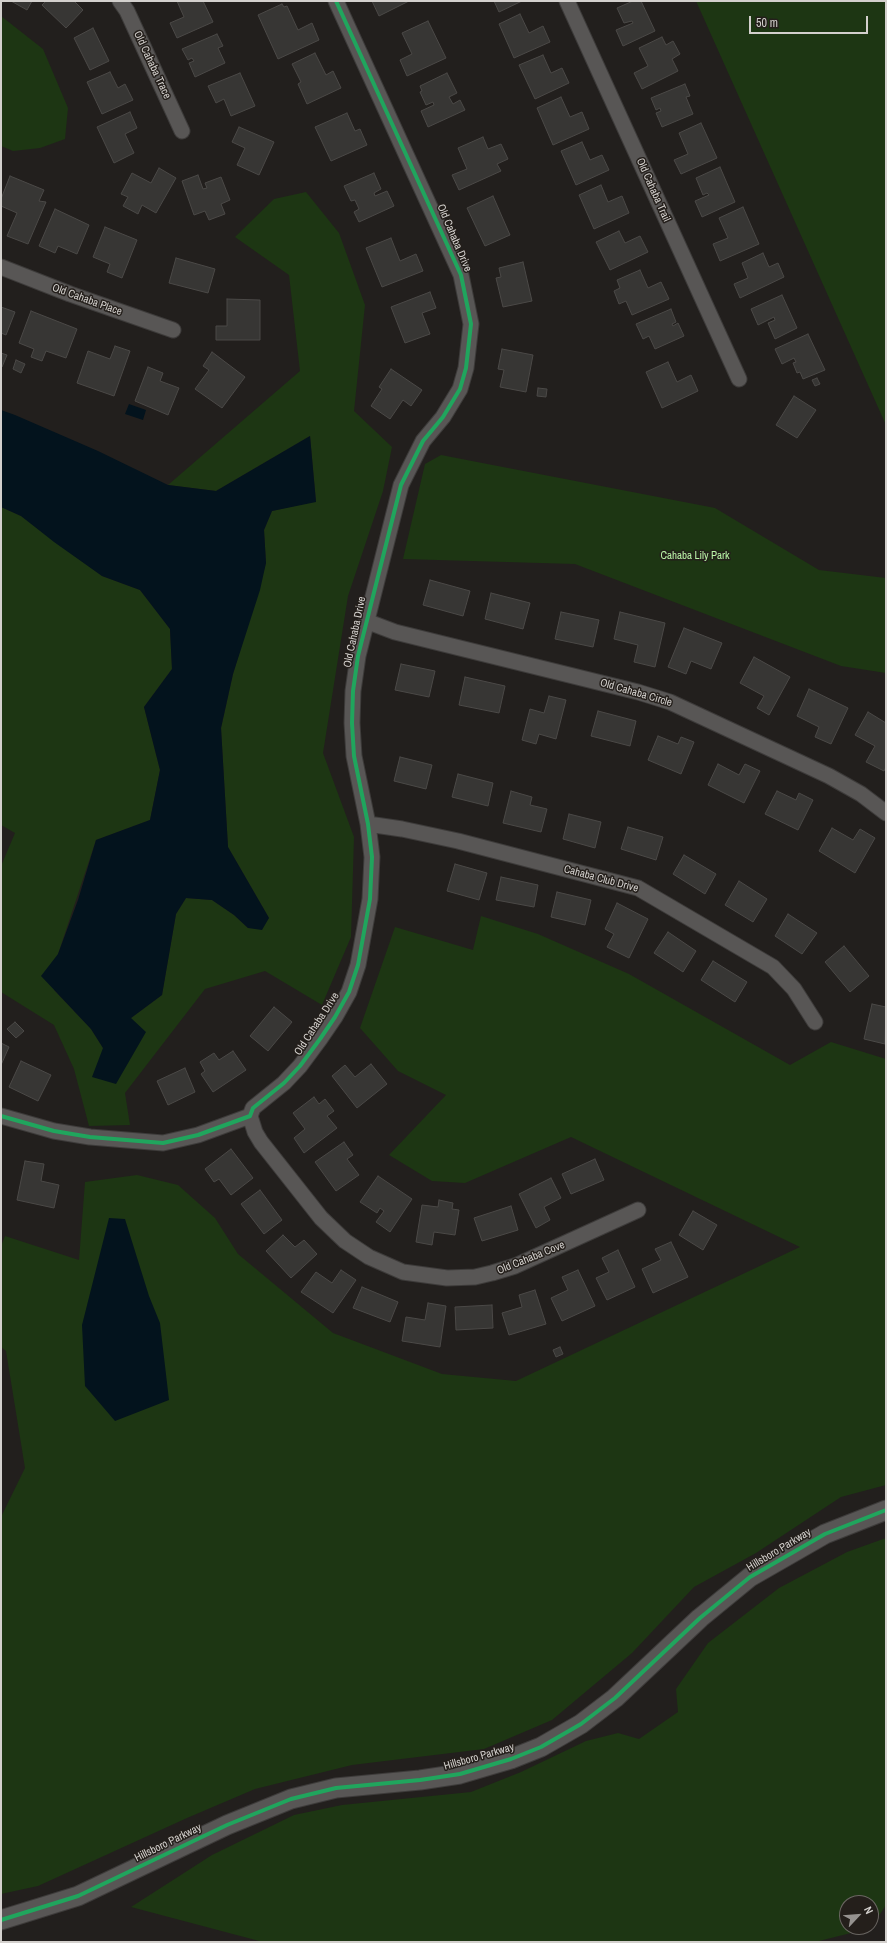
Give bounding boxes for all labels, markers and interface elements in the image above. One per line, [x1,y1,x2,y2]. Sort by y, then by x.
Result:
scale bar [751,8,870,34]
text: 50 m [756,15,778,31]
street label: Old Cahaba Trace [131,29,173,101]
street label: Old Cahaba Trail [633,156,673,224]
street label: Old Cahaba Drive [434,202,474,274]
street label: Old Cahaba Place [50,281,124,319]
park label: Cahaba Lily Park [660,549,730,563]
street label: Old Cahaba Drive [341,595,369,669]
street label: Old Cahaba Circle [599,676,673,710]
street label: Cahaba Club Drive [562,863,640,895]
street label: Old Cahaba Drive [292,990,342,1058]
street label: Old Cahaba Cove [495,1238,567,1278]
street label: Hillsboro Parkway [744,1526,814,1574]
street label: Hillsboro Parkway [442,1741,516,1773]
street label: Hillsboro Parkway [132,1821,204,1865]
north arrow [839,1895,879,1935]
text: N [861,1904,877,1916]

